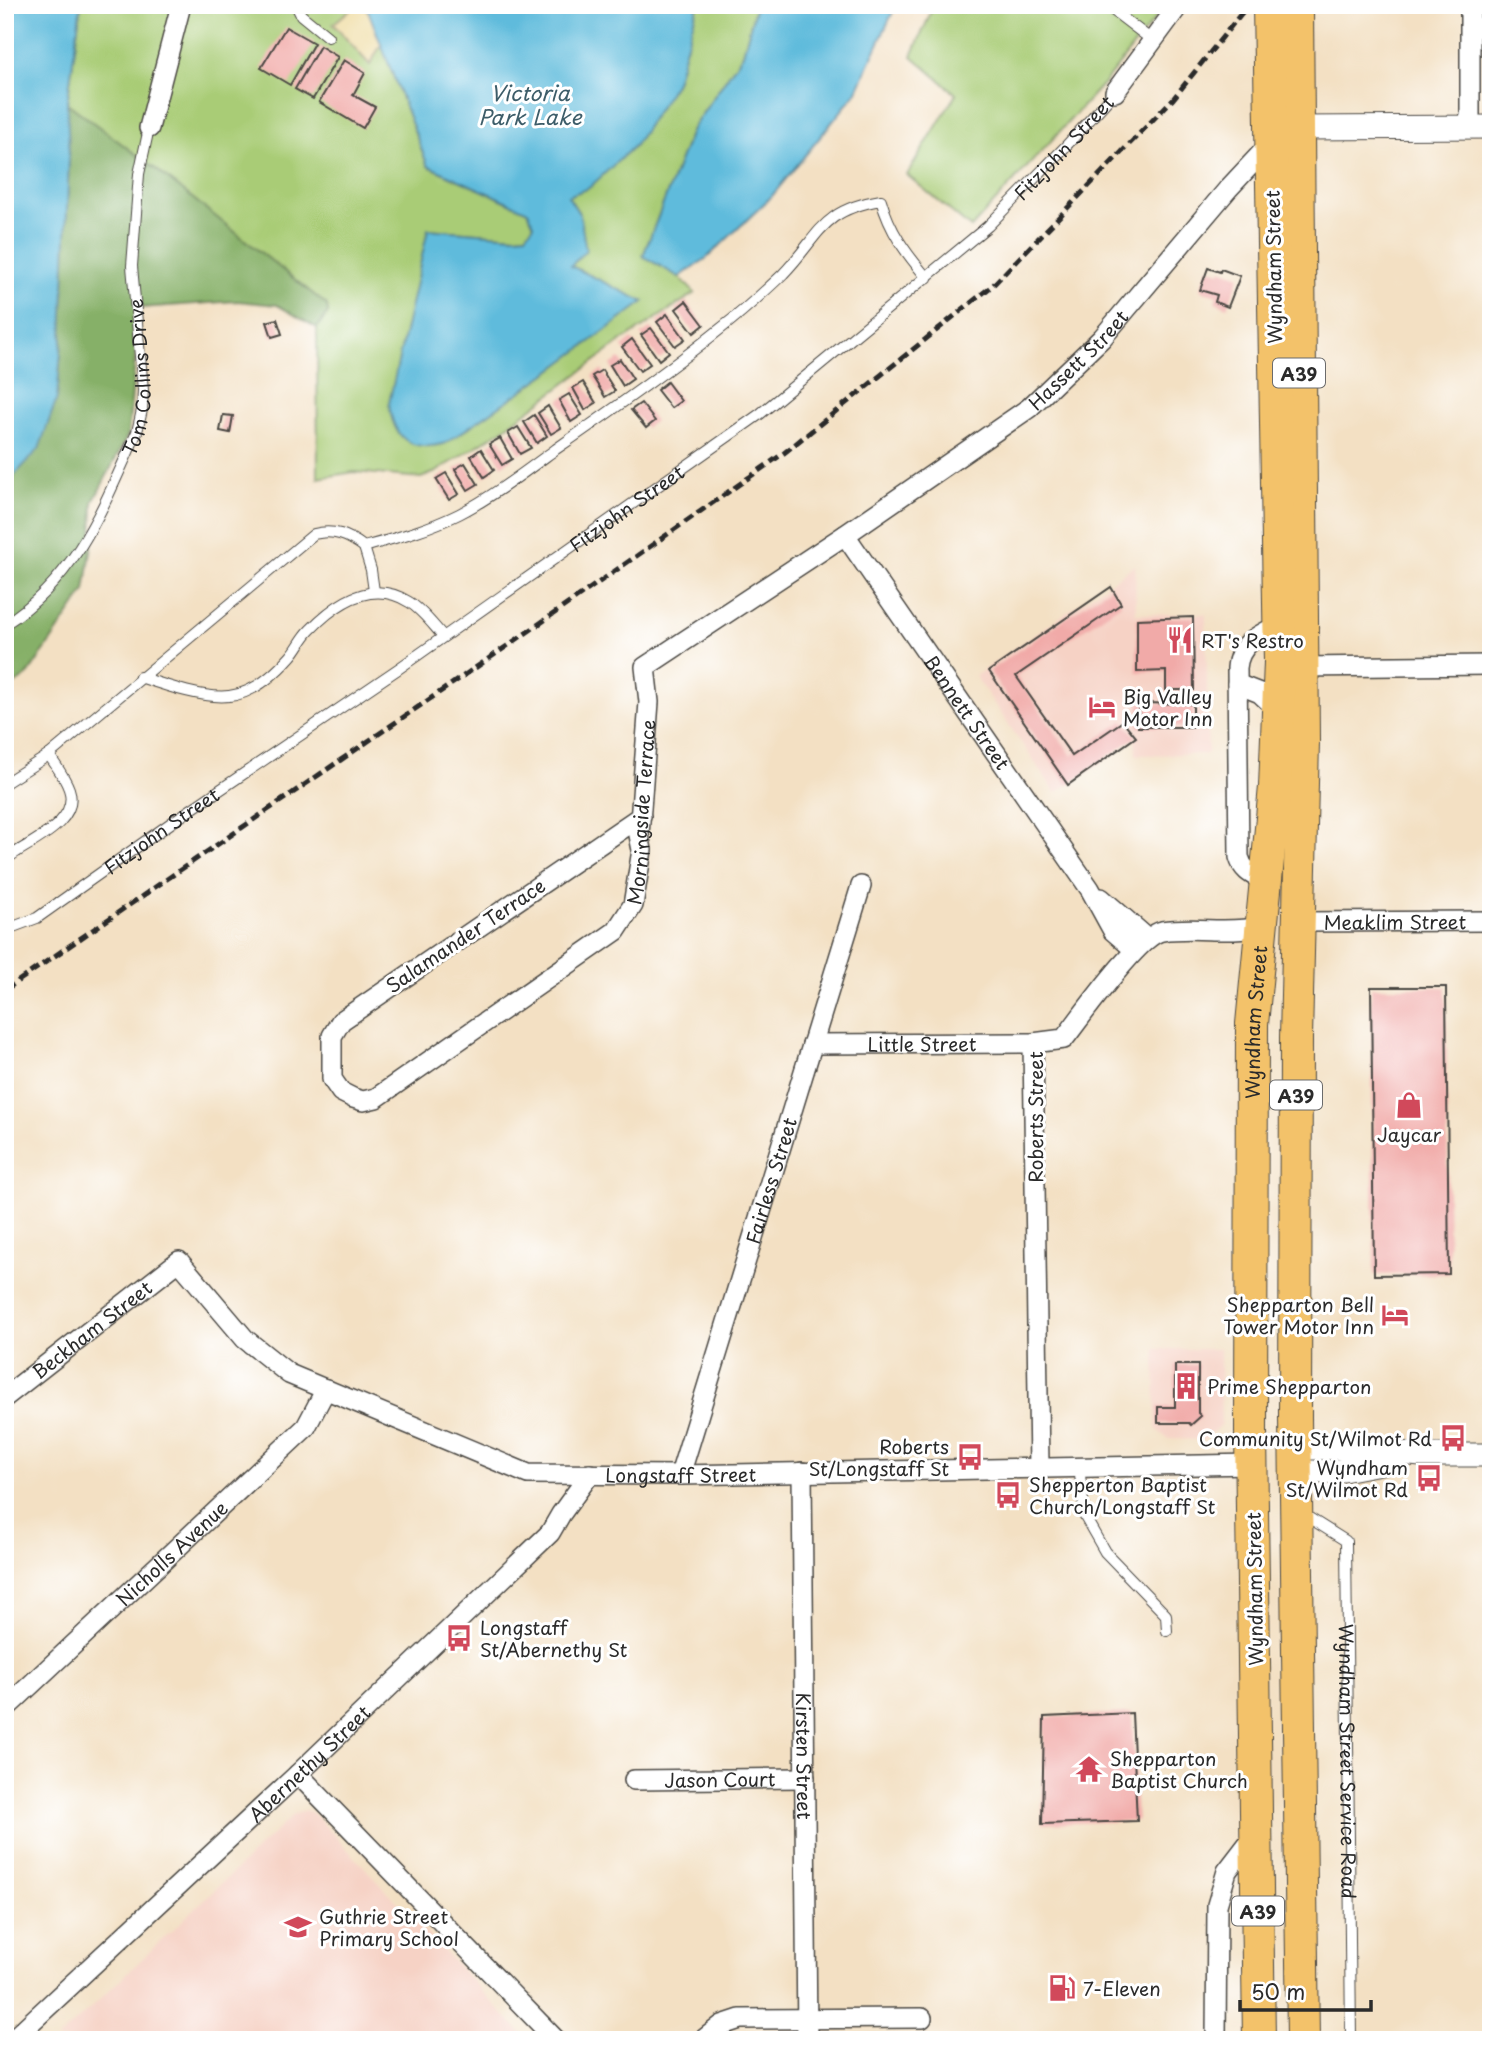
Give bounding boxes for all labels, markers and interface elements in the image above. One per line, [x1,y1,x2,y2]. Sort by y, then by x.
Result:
water label: Victoria Park Lake [478,76,583,132]
street label: Fitzjohn Street [1007,88,1120,206]
street label: Wyndham Street [1258,190,1288,344]
street label: Tom Collins Drive [114,298,157,460]
street label: Hassett Street [1021,303,1135,416]
road number: A39 [1273,358,1325,388]
street label: Fitzjohn Street [563,458,690,559]
restaurant icon: RT's Restro [1165,625,1195,655]
place label: RT's Restro [1201,626,1304,654]
street label: Bennett Street [918,649,1017,775]
place label: Big Valley Motor Inn [1123,682,1213,732]
hotel icon: Big Valley Motor Inn [1087,692,1117,722]
street label: Morningside Terrace [619,719,662,907]
street label: Fitzjohn Street [98,780,225,881]
street label: Salamander Terrace [380,871,550,999]
street label: Meaklim Street [1324,907,1467,936]
street label: Wyndham Street [1238,944,1274,1099]
street label: Little Street [867,1029,977,1058]
street label: Roberts Street [1021,1051,1049,1183]
road number: A39 [1270,1080,1322,1110]
shop icon: Jaycar [1394,1090,1424,1120]
street label: Fairless Street [738,1114,803,1247]
place label: Jaycar [1377,1120,1441,1148]
street label: Beckham Street [26,1273,158,1385]
place label: Shepparton Bell Tower Motor Inn [1223,1290,1374,1340]
hotel icon: Shepparton Bell Tower Motor Inn [1380,1300,1410,1330]
building icon: Prime Shepparton [1171,1371,1201,1401]
place label: Prime Shepparton [1207,1372,1371,1400]
bus stop icon: Community St/Wilmot Rd [1438,1423,1468,1453]
place label: Community St/Wilmot Rd [1199,1424,1432,1452]
place label: Roberts St/Longstaff St [809,1432,949,1482]
bus stop icon: Roberts St/Longstaff St [955,1442,985,1472]
place label: Wyndham St/Wilmot Rd [1286,1453,1408,1503]
street label: Longstaff Street [605,1460,756,1489]
bus stop icon: Wyndham St/Wilmot Rd [1414,1463,1444,1493]
place label: Shepperton Baptist Church/Longstaff St [1029,1470,1216,1520]
bus stop icon: Shepperton Baptist Church/Longstaff St [993,1480,1023,1510]
street label: Nicholls Avenue [109,1494,233,1612]
street label: Wyndham Street [1239,1512,1269,1666]
place label: Longstaff St/Abernethy St [480,1613,628,1663]
bus stop icon: Longstaff St/Abernethy St [444,1623,474,1653]
street label: Wyndham Street Service Road [1333,1624,1364,1899]
street label: Kirsten Street [790,1692,819,1820]
street label: Abernethy Street [242,1698,376,1828]
place label: Shepparton Baptist Church [1110,1744,1248,1794]
temple icon: Shepparton Baptist Church [1074,1754,1104,1784]
street label: Jason Court [664,1764,776,1794]
road number: A39 [1232,1896,1284,1926]
place label: Guthrie Street Primary School [319,1902,459,1952]
school or university icon: Guthrie Street Primary School [283,1912,313,1942]
scale bar [1240,1968,1372,2012]
fuel station icon: 7-Eleven [1047,1973,1077,2003]
place label: 7-Eleven [1083,1974,1161,2002]
text: 50 m [1251,1975,1305,2007]

